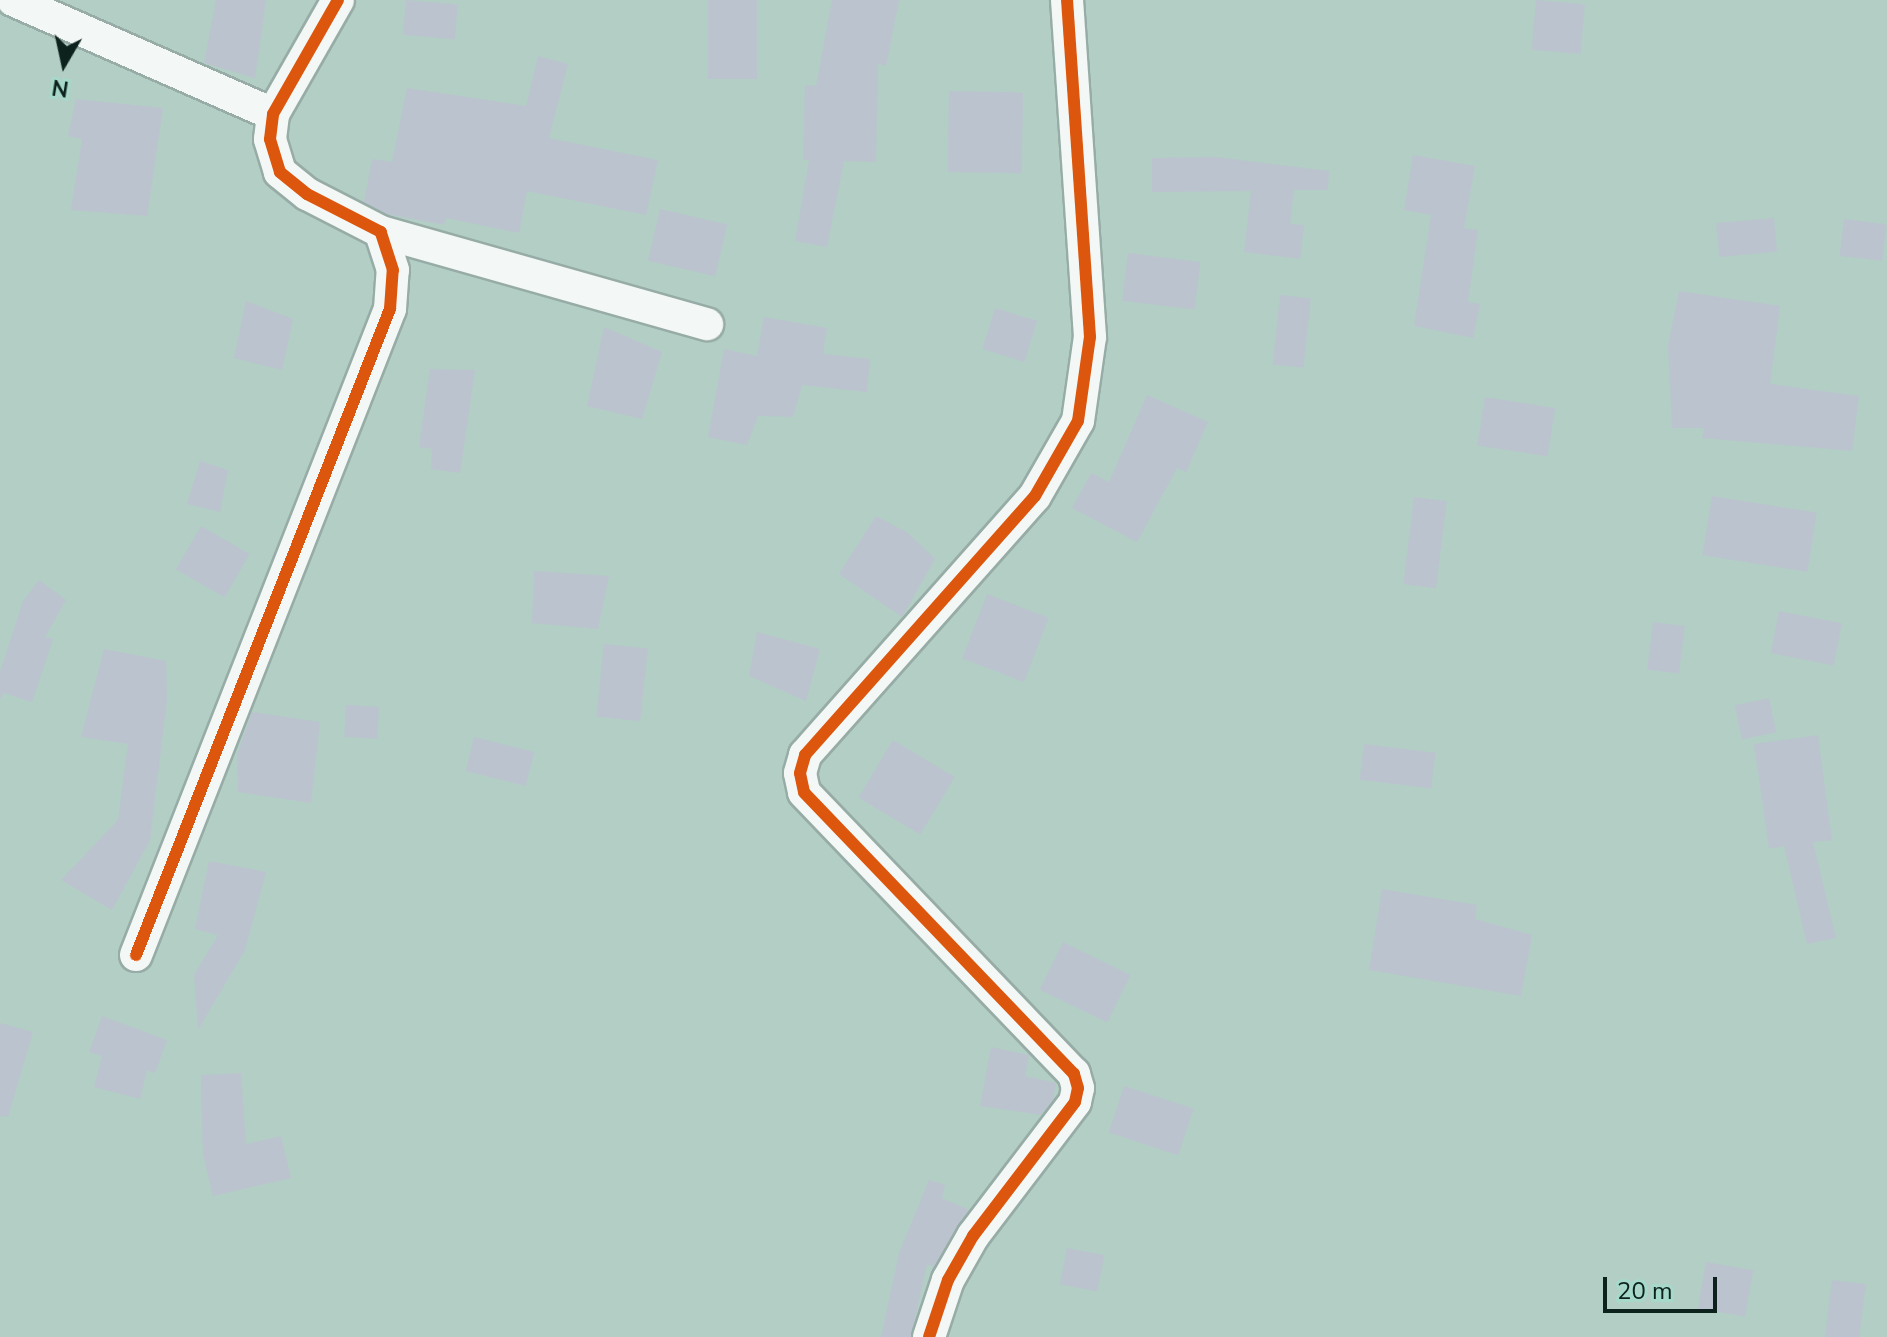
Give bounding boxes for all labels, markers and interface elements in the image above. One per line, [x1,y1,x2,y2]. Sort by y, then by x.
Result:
north arrow [24,24,104,104]
text: N [50,72,71,104]
scale bar [1607,1261,1721,1311]
text: 20 m [1617,1275,1673,1307]

